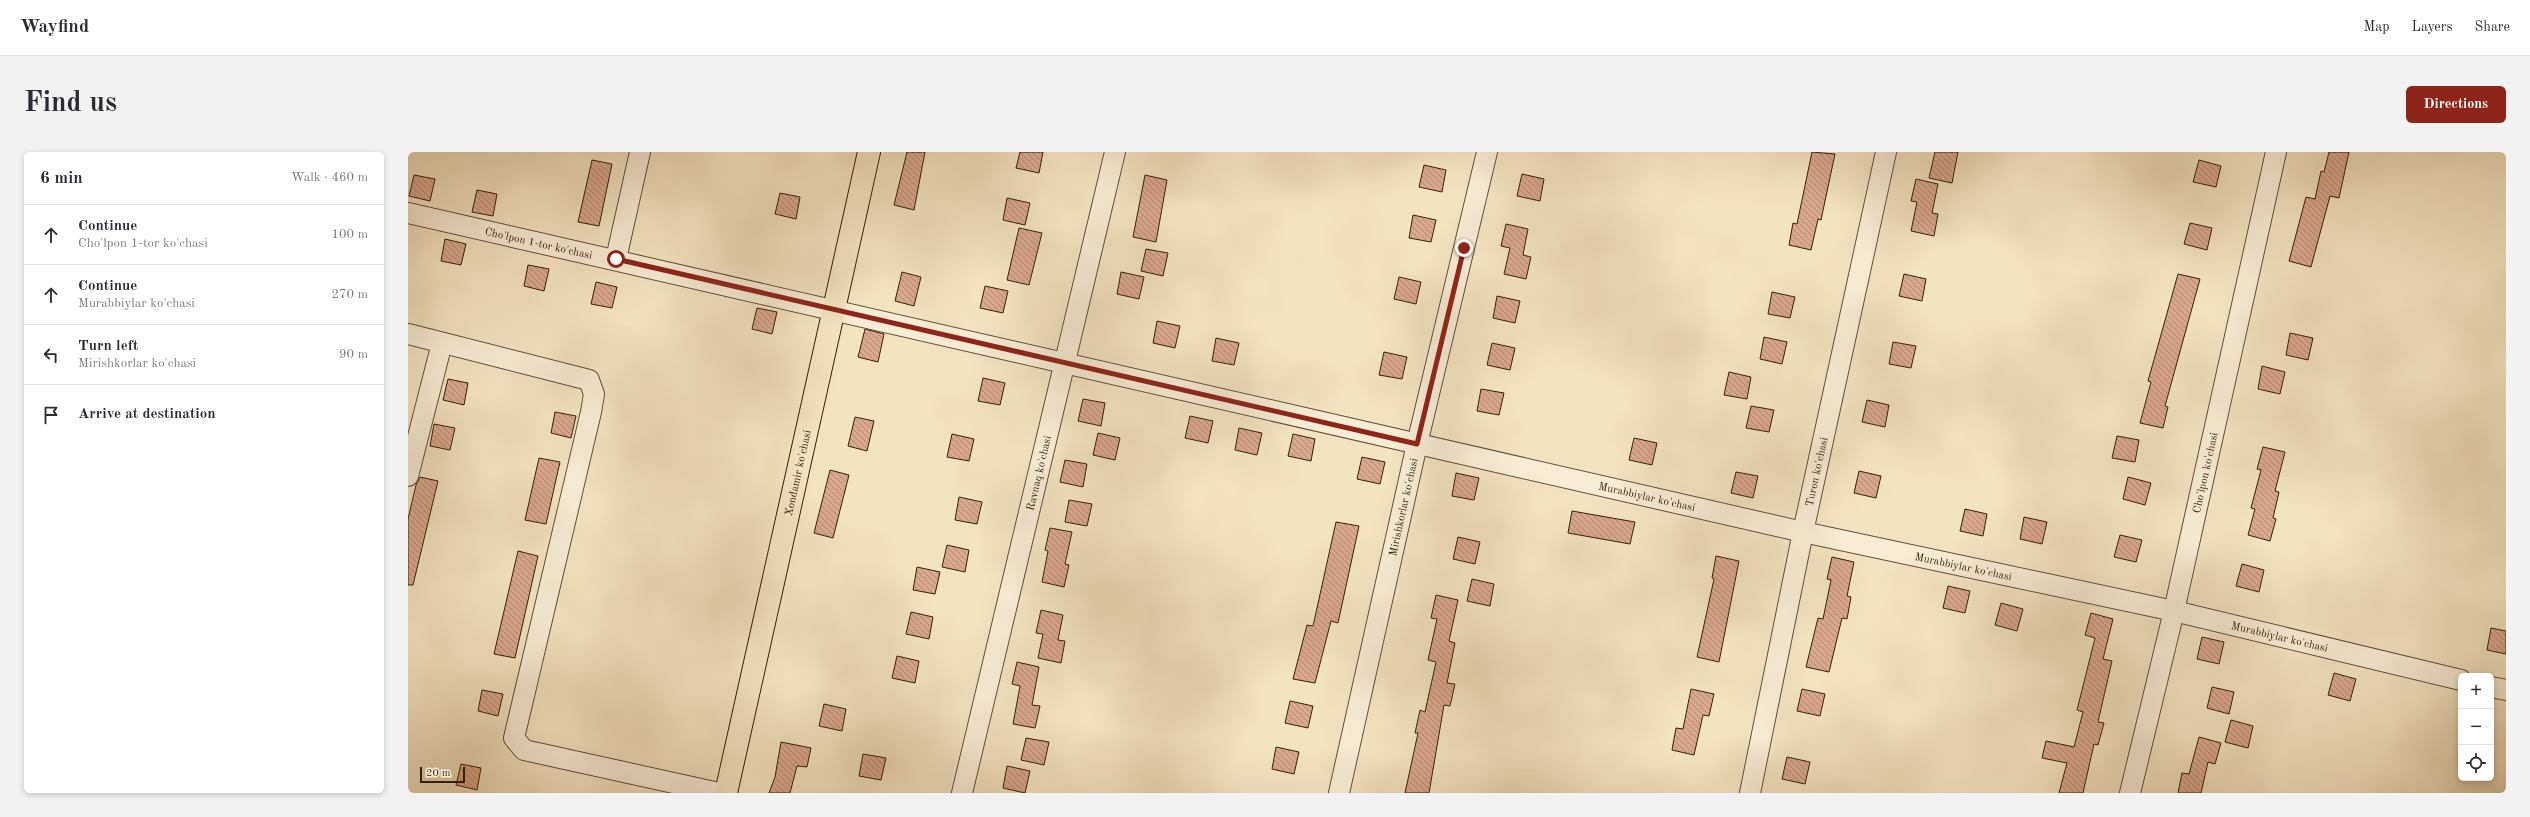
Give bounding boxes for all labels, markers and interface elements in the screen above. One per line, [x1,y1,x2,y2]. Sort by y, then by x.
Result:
text: Wayfind [20,18,89,37]
text: Map [2364,20,2390,34]
text: Layers [2412,20,2453,34]
text: Share [2475,20,2510,34]
button: Directions [2406,86,2506,123]
text: Find us [24,90,117,118]
text: 6 min [40,170,83,187]
text: Walk · 460 m [291,171,368,184]
text: Continue [78,219,137,234]
icon: ahead [40,224,62,246]
street label: Cho'lpon 1-tor ko'chasi [483,227,593,262]
text: 100 m [331,228,368,241]
text: Cho'lpon 1-tor ko'chasi [78,237,208,250]
route end [1455,239,1473,257]
route start [607,250,625,268]
text: Continue [78,279,137,294]
icon: ahead [40,284,62,306]
text: 270 m [331,288,368,301]
text: Murabbiylar ko'chasi [78,297,195,310]
text: Turn left [78,339,138,354]
icon: left [40,344,62,366]
text: 90 m [339,348,368,361]
text: Mirishkorlar ko'chasi [78,357,196,370]
icon: arrive [40,404,62,426]
text: Arrive at destination [78,407,216,422]
street label: Xondamir ko'chasi [784,429,814,517]
street label: Cho'lpon ko'chasi [2192,431,2221,514]
street label: Ravnaq ko'chasi [1026,435,1054,512]
street label: Turon ko'chasi [1805,436,1831,508]
street label: Mirishkorlar ko'chasi [1388,457,1421,557]
street label: Murabbiylar ko'chasi [1597,481,1696,514]
street label: Murabbiylar ko'chasi [1914,552,2013,583]
street label: Murabbiylar ko'chasi [2230,621,2329,655]
map controls [2458,673,2494,781]
button: + [2458,673,2494,709]
button: − [2458,709,2494,745]
button: locate [2458,745,2494,781]
scale bar [420,765,465,784]
text: 20 m [426,768,451,779]

